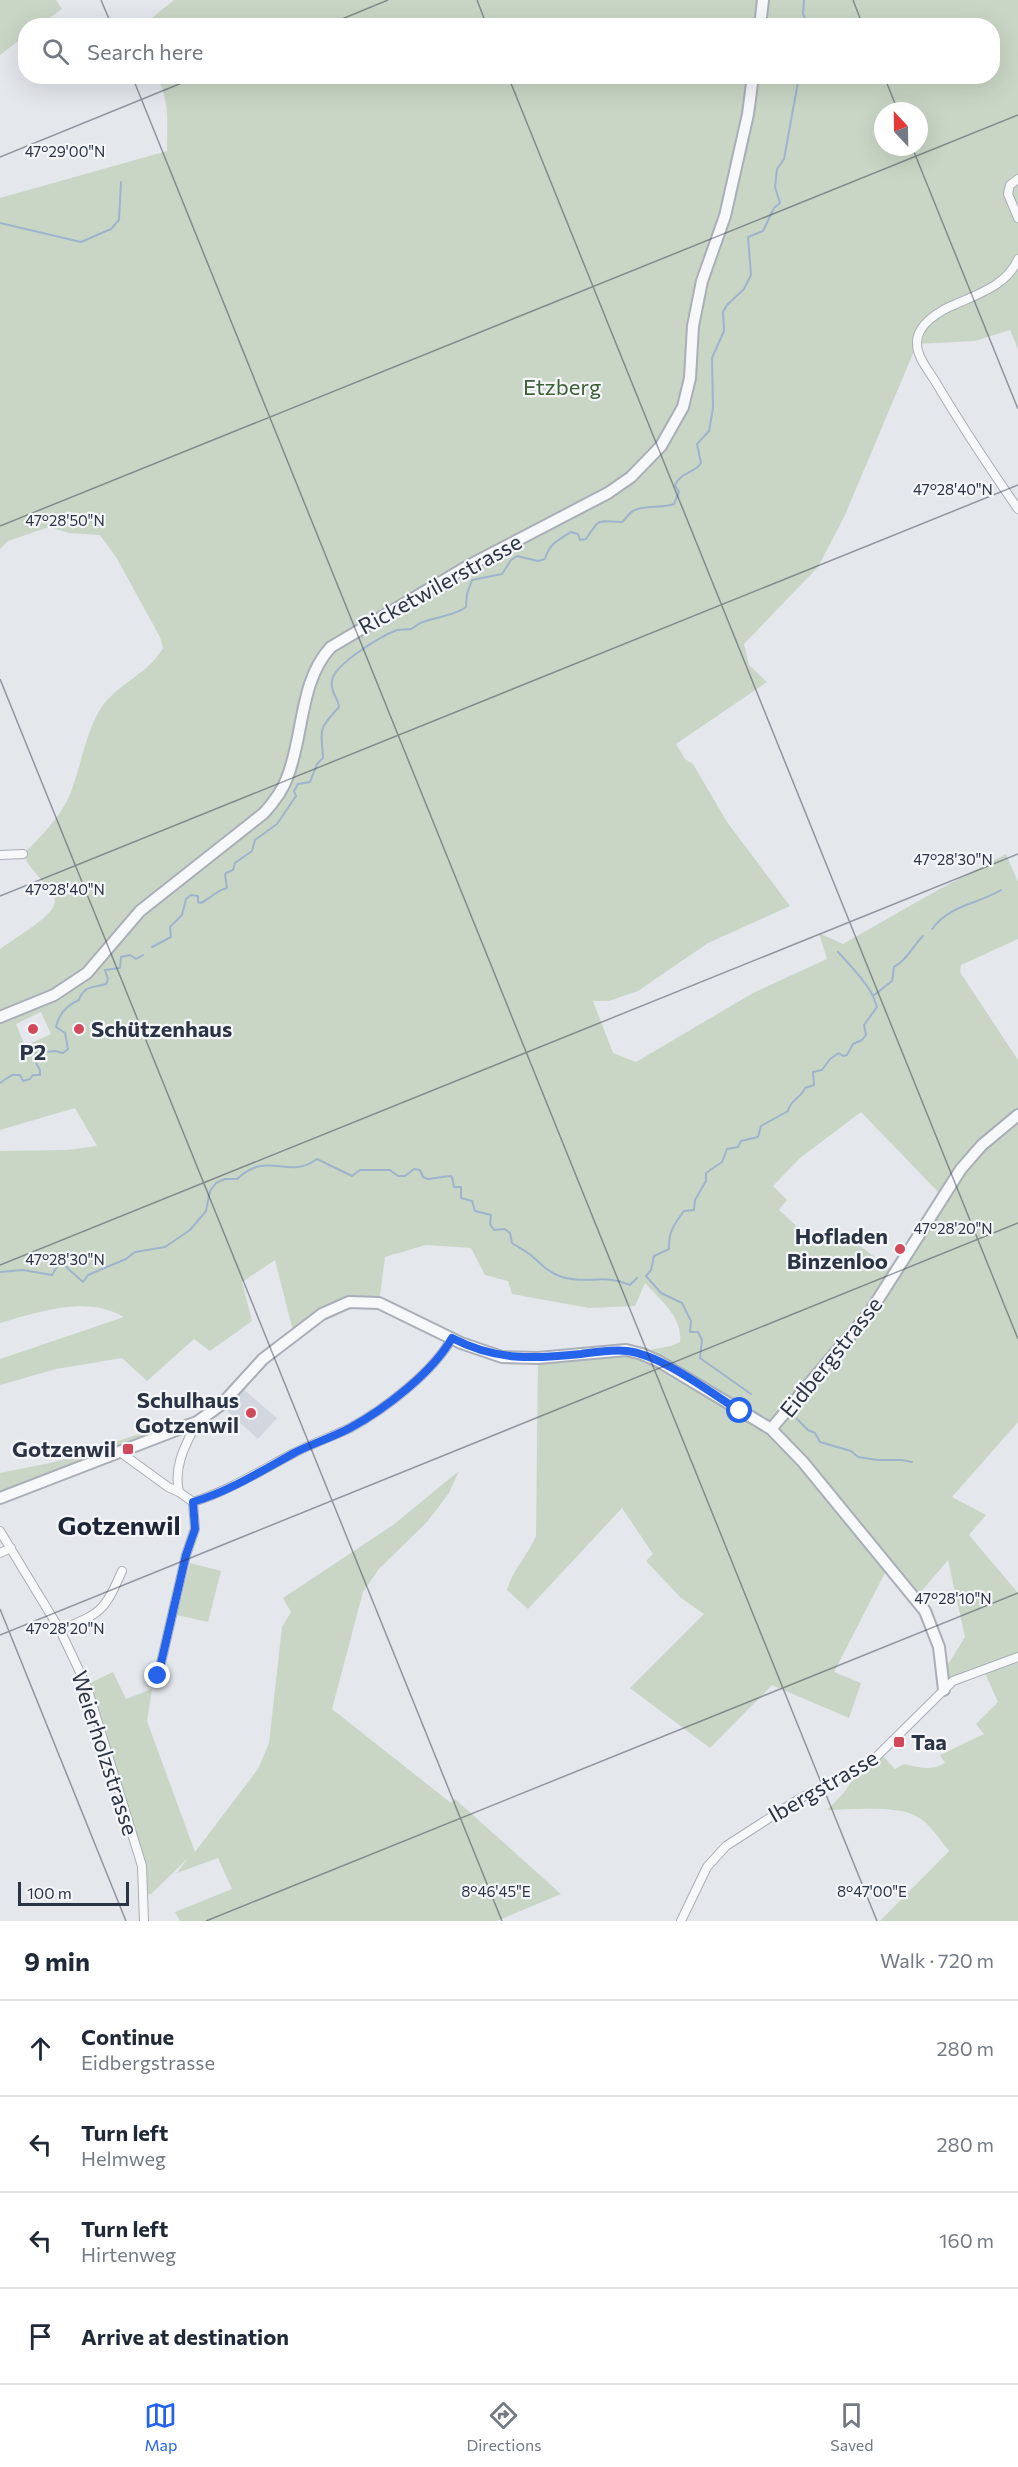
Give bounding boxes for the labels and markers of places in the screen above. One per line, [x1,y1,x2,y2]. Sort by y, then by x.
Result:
place label: Schützenhaus [91,1015,232,1042]
marker: P2 [26,1022,40,1036]
marker: Schützenhaus [72,1022,86,1036]
place label: P2 [20,1038,46,1065]
place label: Hofladen Binzenloo [787,1222,888,1274]
marker: Hofladen Binzenloo [893,1242,907,1256]
place label: Schulhaus Gotzenwil [135,1386,239,1438]
marker: Schulhaus Gotzenwil [244,1406,258,1420]
place label: Gotzenwil [12,1435,116,1462]
marker: Gotzenwil [121,1442,135,1456]
place label: Taa [911,1728,947,1755]
marker: Taa [892,1735,906,1749]

